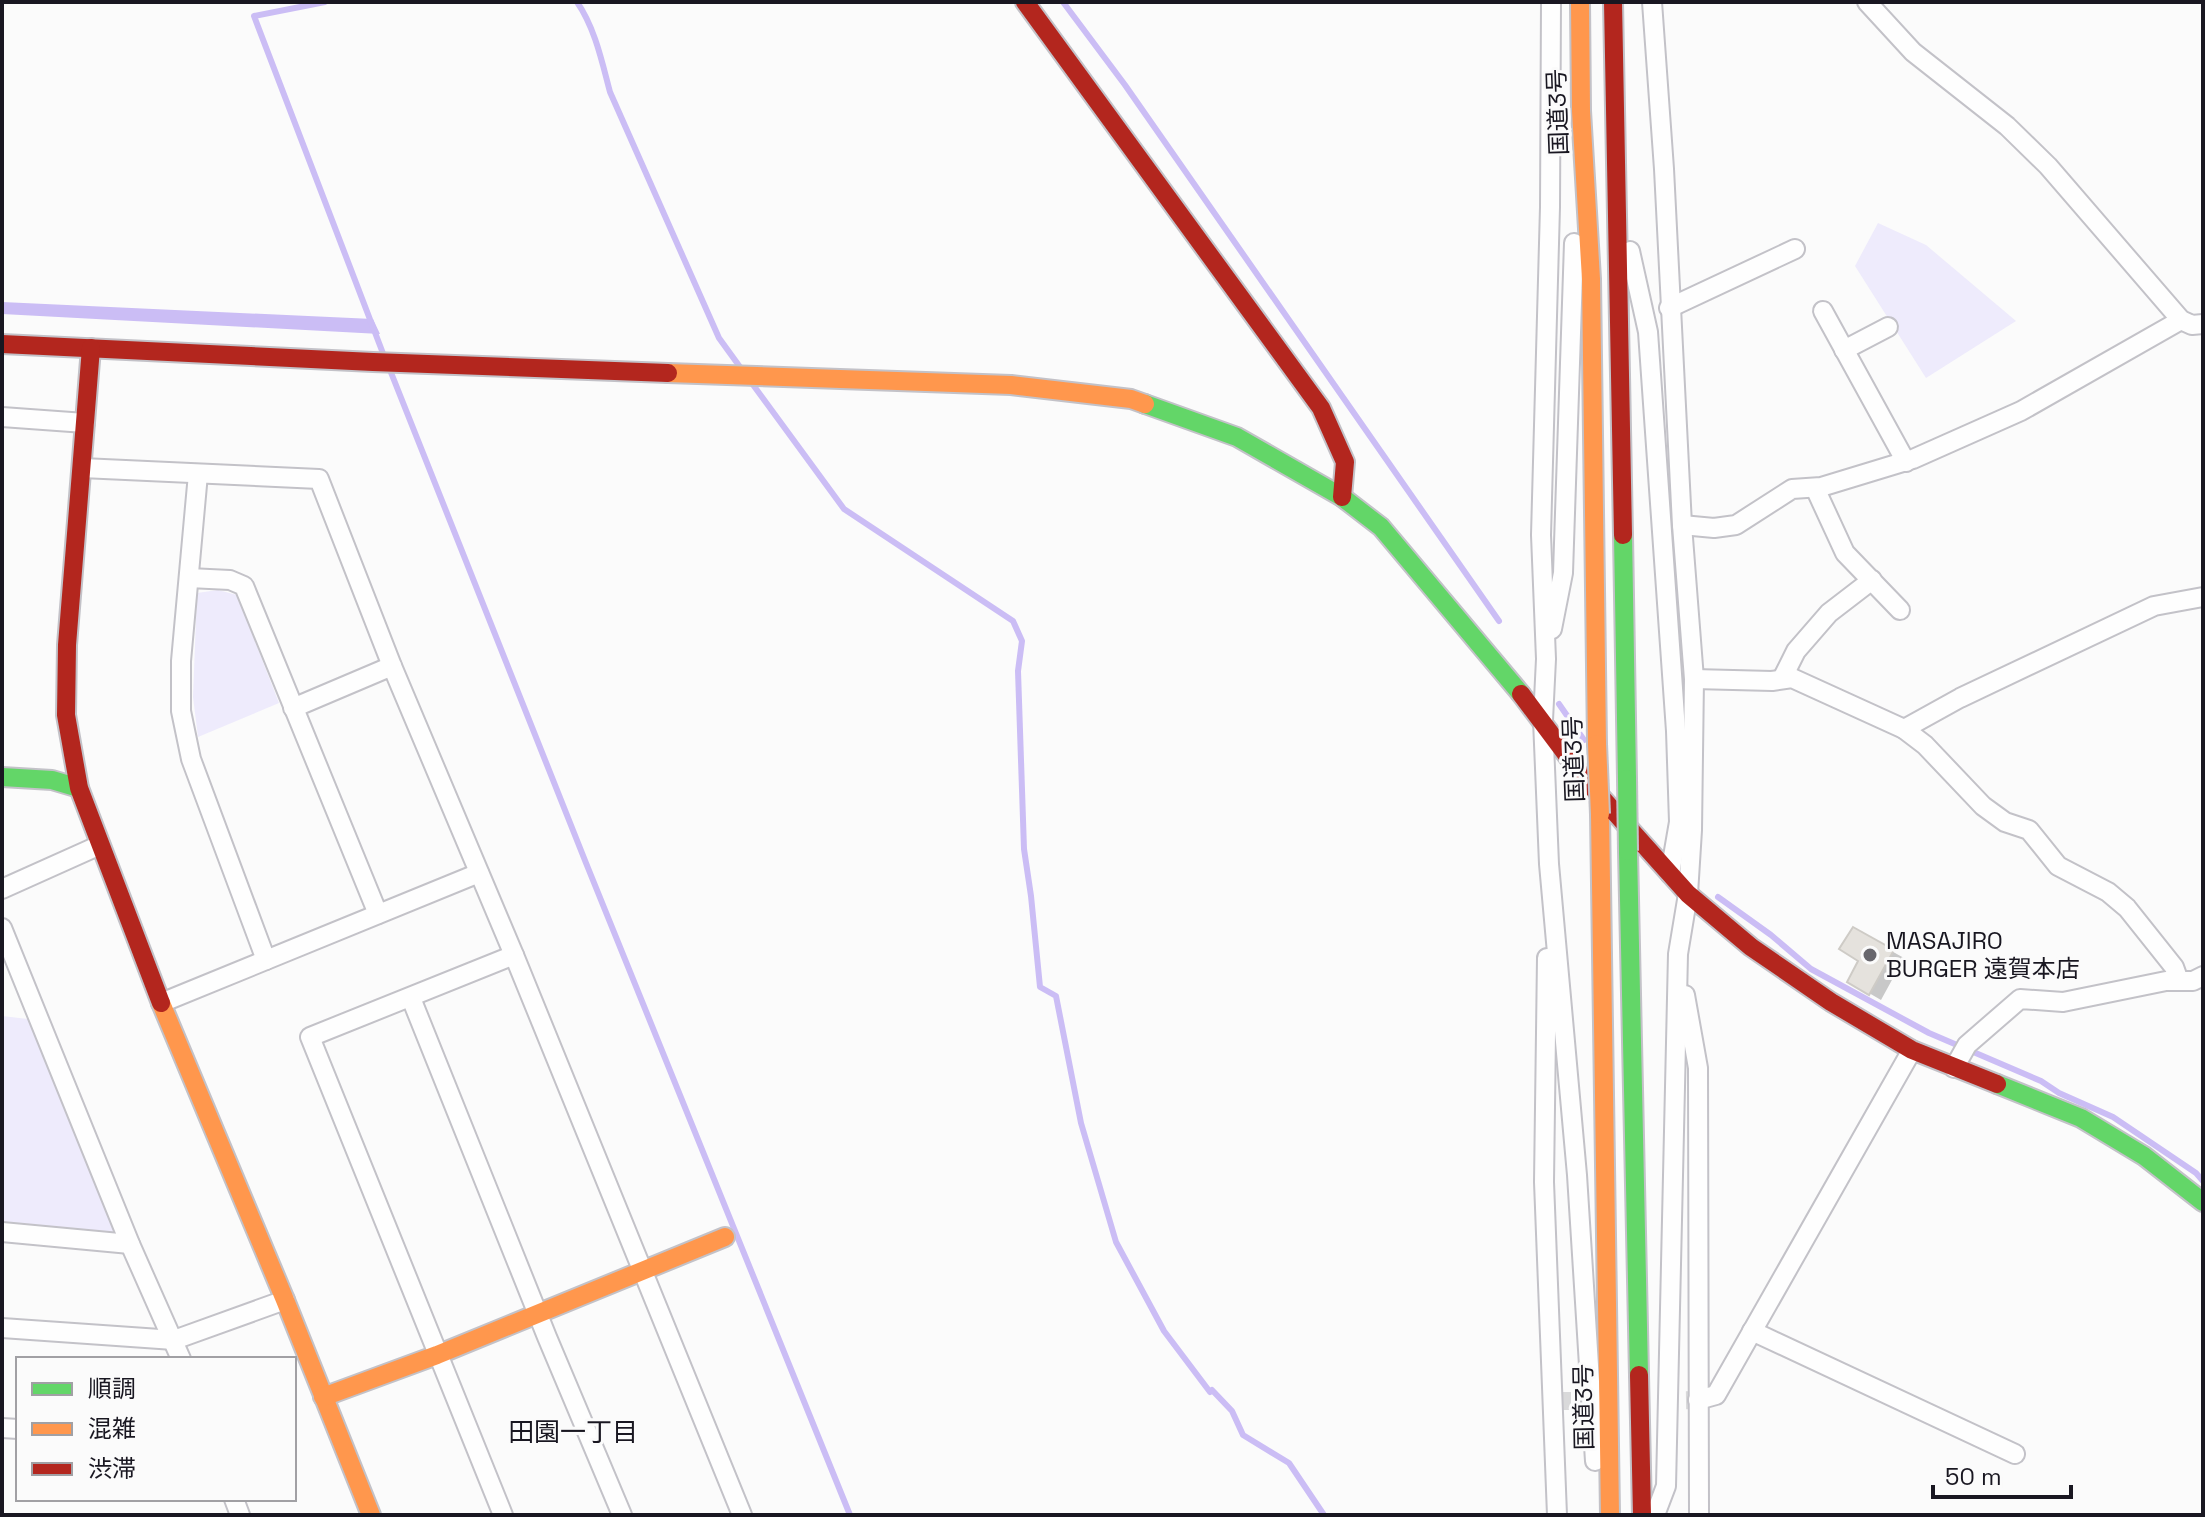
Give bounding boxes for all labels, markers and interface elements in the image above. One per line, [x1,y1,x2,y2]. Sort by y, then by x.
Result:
street label: 国道3号 [1541,68,1575,156]
street label: 国道3号 [1557,715,1591,803]
place label: MASAJIRO BURGER 遠賀本店 [1886,925,2080,984]
marker: MASAJIRO BURGER 遠賀本店 [1861,946,1879,964]
legend [16,1357,296,1501]
street label: 国道3号 [1567,1363,1600,1451]
text: 順調 [88,1373,136,1404]
text: 混雑 [88,1413,136,1444]
district label: 田園一丁目 [508,1415,638,1449]
scale bar [1933,1449,2071,1499]
text: 渋滞 [88,1453,136,1484]
text: 50 m [1945,1461,2002,1492]

